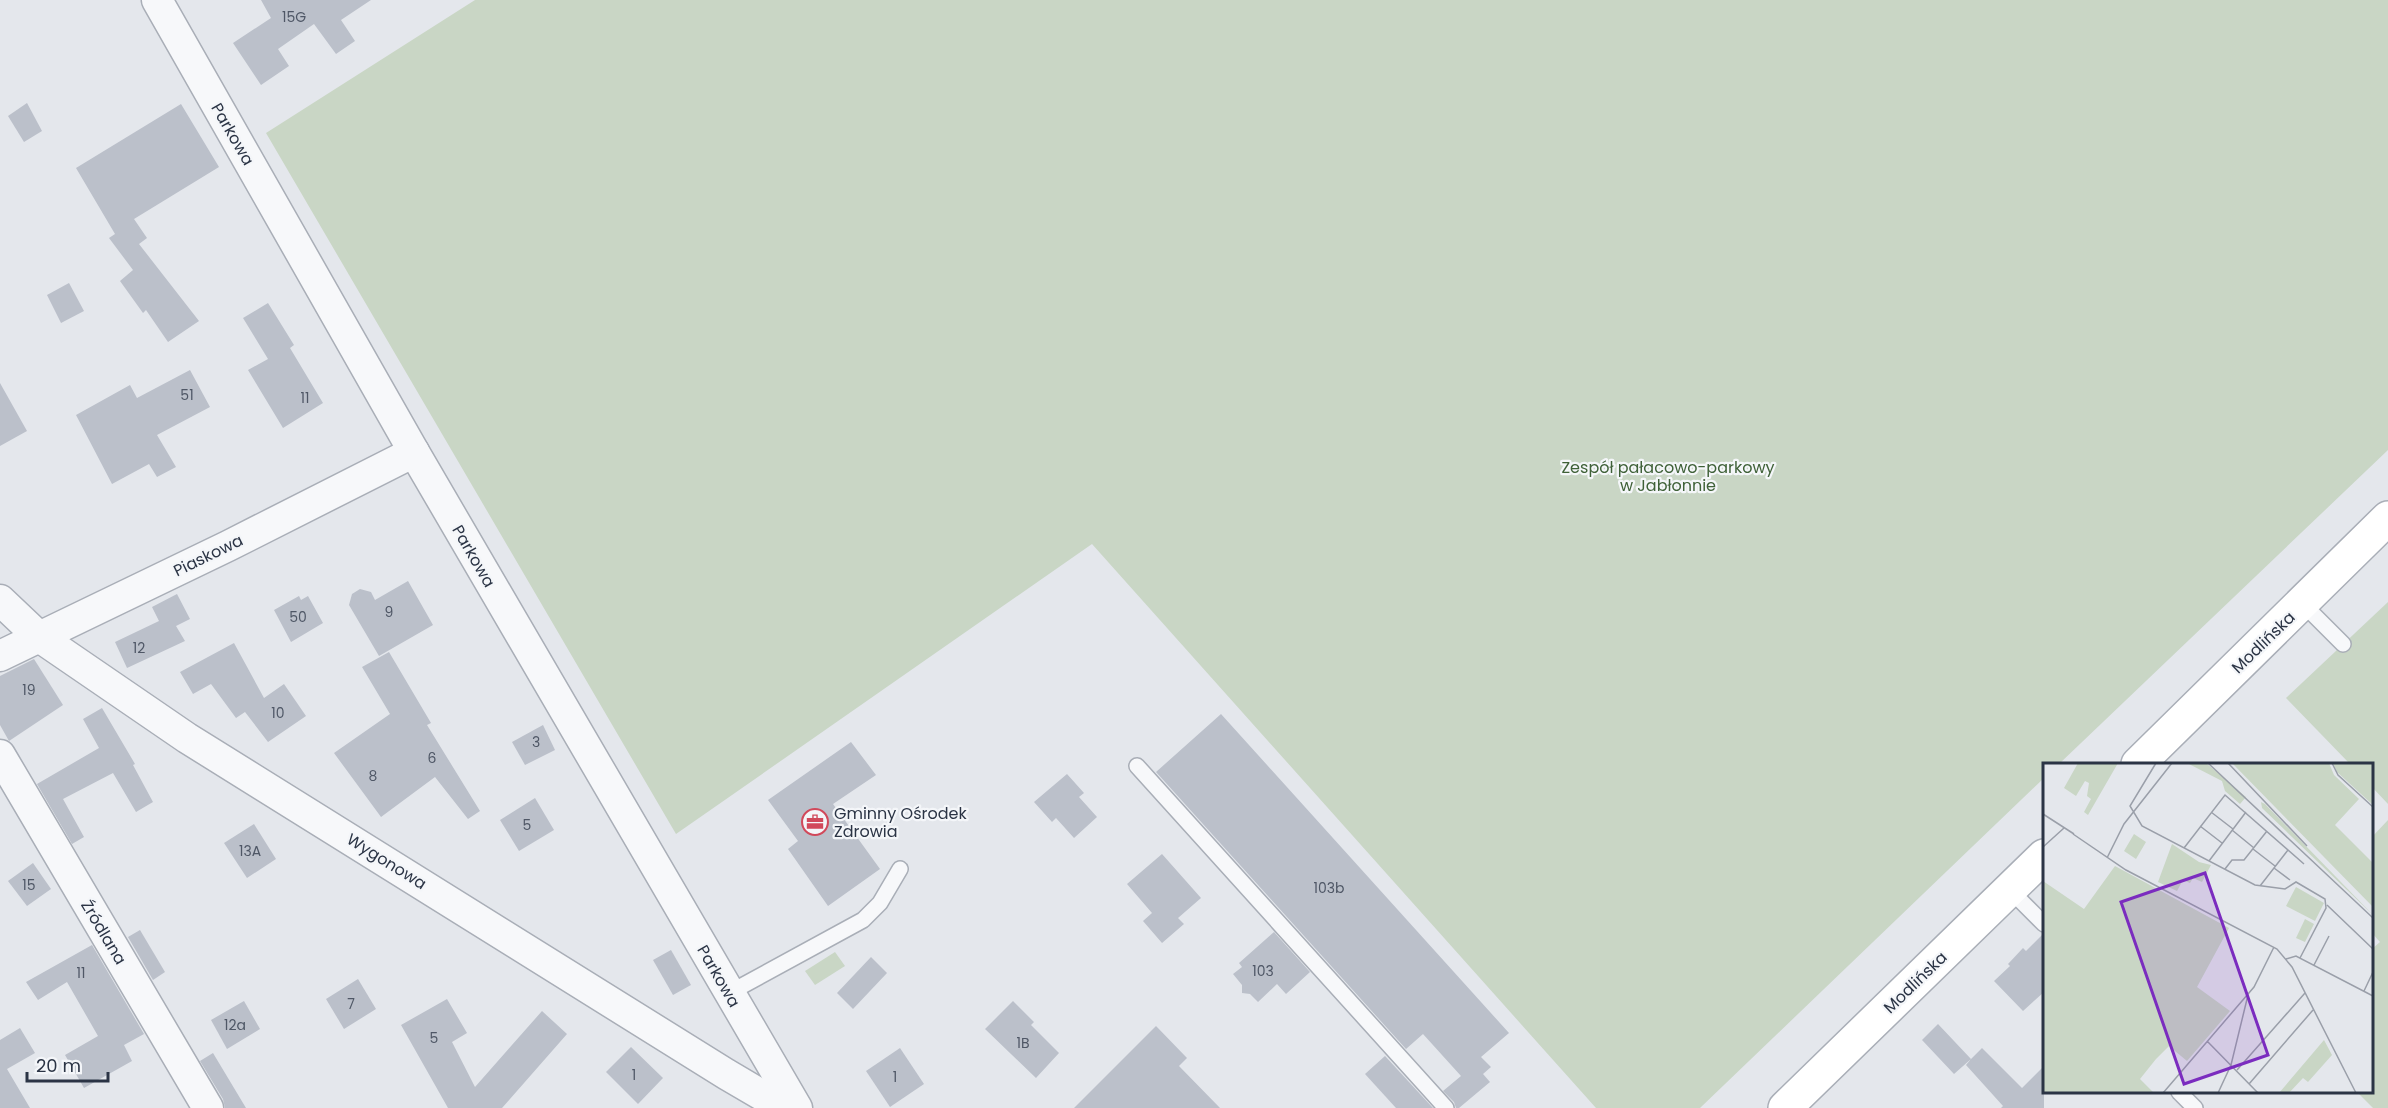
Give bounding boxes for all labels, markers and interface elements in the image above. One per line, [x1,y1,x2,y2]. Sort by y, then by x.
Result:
house number: 15G [282,7,306,27]
street label: Parkowa [205,99,260,170]
house number: 51 [180,385,194,405]
house number: 11 [301,388,309,408]
park label: Zespół pałacowo-parkowy w Jabłonnie [1561,456,1775,497]
street label: Parkowa [446,521,501,592]
street label: Piaskowa [170,529,247,582]
house number: 9 [385,602,393,622]
street label: Modlińska [2226,606,2300,679]
house number: 50 [289,607,307,627]
house number: 12 [133,638,145,658]
house number: 19 [22,680,36,700]
house number: 10 [271,703,285,723]
house number: 3 [532,732,540,752]
house number: 6 [428,748,437,768]
inset map [2043,763,2373,1093]
house number: 8 [369,766,378,786]
place label: Gminny Ośrodek Zdrowia [834,802,967,843]
office icon: Gminny Ośrodek Zdrowia [800,807,830,837]
house number: 5 [523,815,531,835]
street label: Wygonowa [342,828,431,895]
house number: 13A [239,841,261,861]
house number: 15 [22,875,36,895]
house number: 103b [1314,878,1344,898]
street label: Źródlana [75,896,132,969]
street label: Parkowa [691,941,746,1012]
street label: Modlińska [1878,946,1952,1019]
house number: 103 [1252,961,1274,981]
house number: 11 [77,963,85,983]
house number: 7 [347,994,355,1014]
house number: 12a [224,1015,246,1035]
house number: 5 [430,1028,438,1048]
house number: 1B [1016,1033,1030,1053]
scale bar [27,1045,108,1083]
text: 20 m [36,1053,81,1078]
house number: 1 [632,1065,636,1085]
house number: 1 [893,1067,897,1087]

